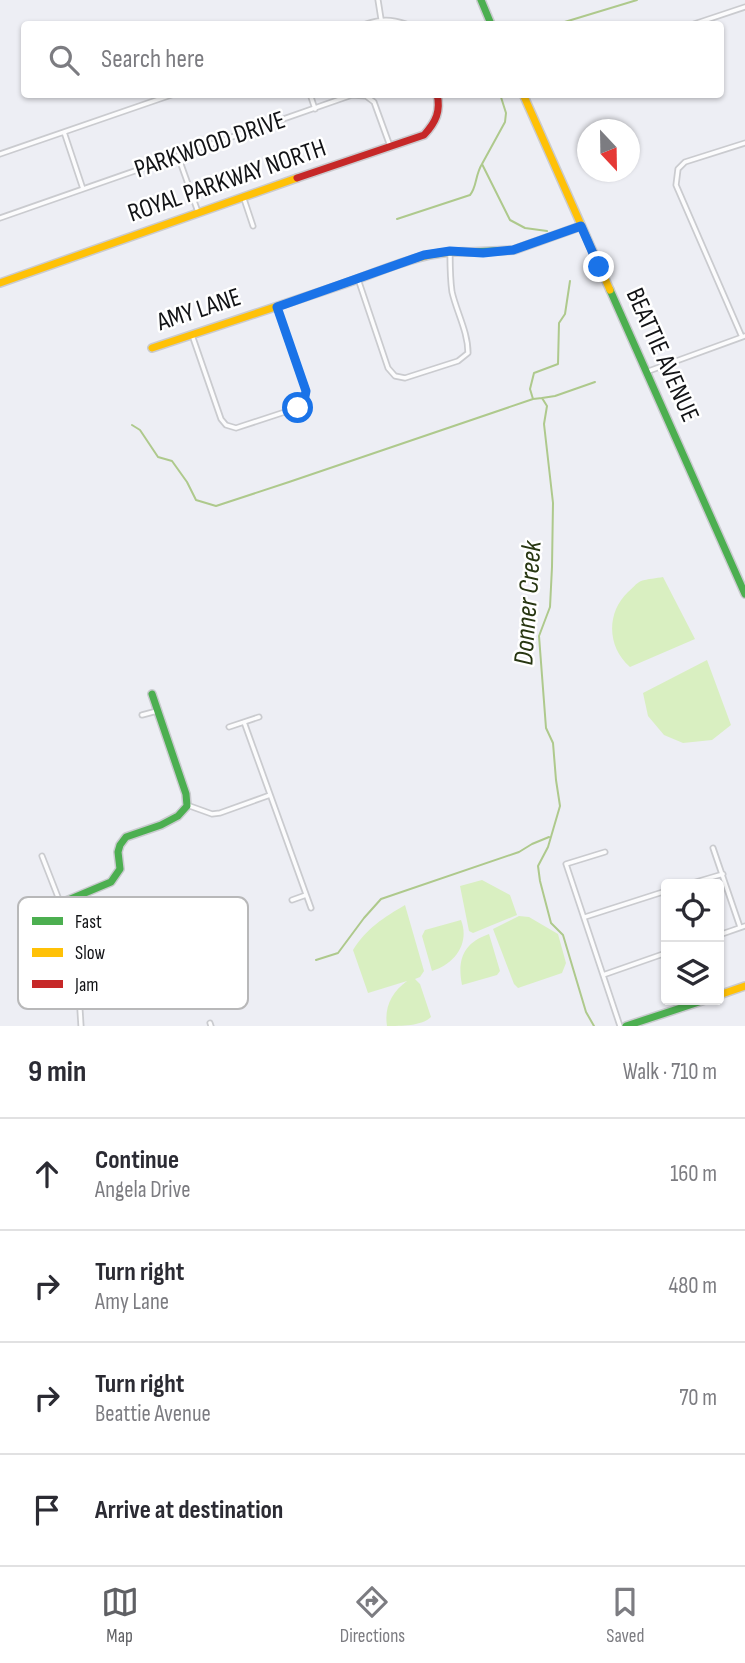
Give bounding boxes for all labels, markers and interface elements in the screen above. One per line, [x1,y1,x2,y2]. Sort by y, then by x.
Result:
search box [21,21,724,98]
icon: search [45,41,83,79]
text: Search here [101,44,204,75]
street label: PARKWOOD DRIVE [131,105,289,185]
north arrow [577,119,640,182]
street label: ROYAL PARKWAY NORTH [124,133,330,229]
route end [583,251,614,282]
street label: AMY LANE [152,282,245,338]
street label: BEATTIE AVENUE [619,283,705,427]
route start [282,392,313,423]
water label: Donner Creek [507,538,549,666]
map controls [661,879,724,1005]
button: locate [661,879,724,942]
legend [18,897,248,1009]
text: Fast [75,911,102,934]
text: Slow [75,942,105,965]
button: layers [661,942,724,1005]
text: Jam [74,974,98,997]
text: 9 min [28,1054,86,1090]
text: Walk · 710 m [623,1058,717,1086]
text: Continue [95,1145,179,1176]
icon: ahead [28,1155,66,1193]
text: 160 m [670,1160,717,1188]
text: Angela Drive [95,1176,190,1204]
text: Turn right [95,1257,184,1288]
icon: right [28,1267,66,1305]
text: 480 m [669,1272,717,1300]
text: Amy Lane [95,1288,169,1316]
text: Turn right [95,1369,184,1400]
icon: right [28,1379,66,1417]
text: 70 m [679,1384,717,1412]
text: Beattie Avenue [95,1400,211,1428]
icon: arrive [28,1491,66,1529]
text: Arrive at destination [95,1495,283,1526]
tab: Map [101,1583,139,1648]
tab: Directions [340,1583,405,1648]
tab: Saved [606,1583,644,1648]

